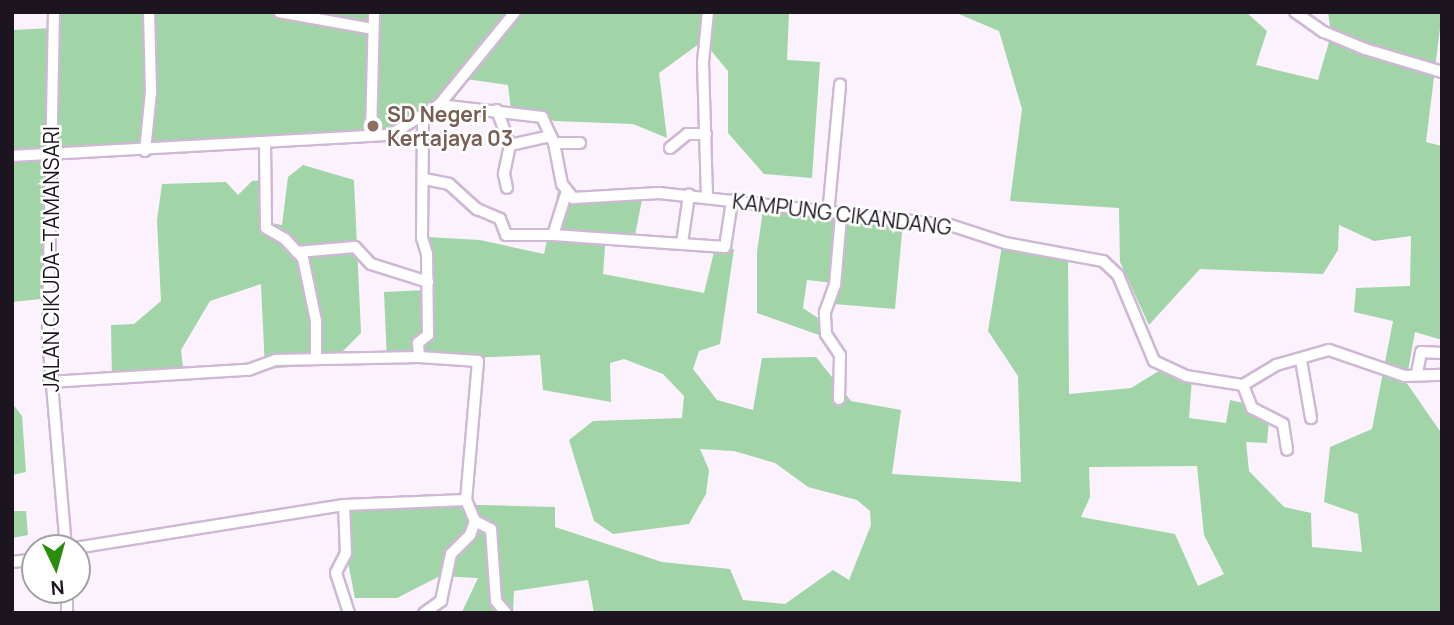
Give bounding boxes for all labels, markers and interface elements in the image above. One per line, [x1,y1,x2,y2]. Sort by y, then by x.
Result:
place label: SD Negeri Kertajaya 03 [387,101,513,151]
marker: SD Negeri Kertajaya 03 [365,118,381,134]
street label: JALAN CIKUDA–TAMANSARI [38,126,64,392]
street label: KAMPUNG CIKANDANG [731,188,953,240]
north arrow [21,534,91,604]
text: N [50,574,66,601]

